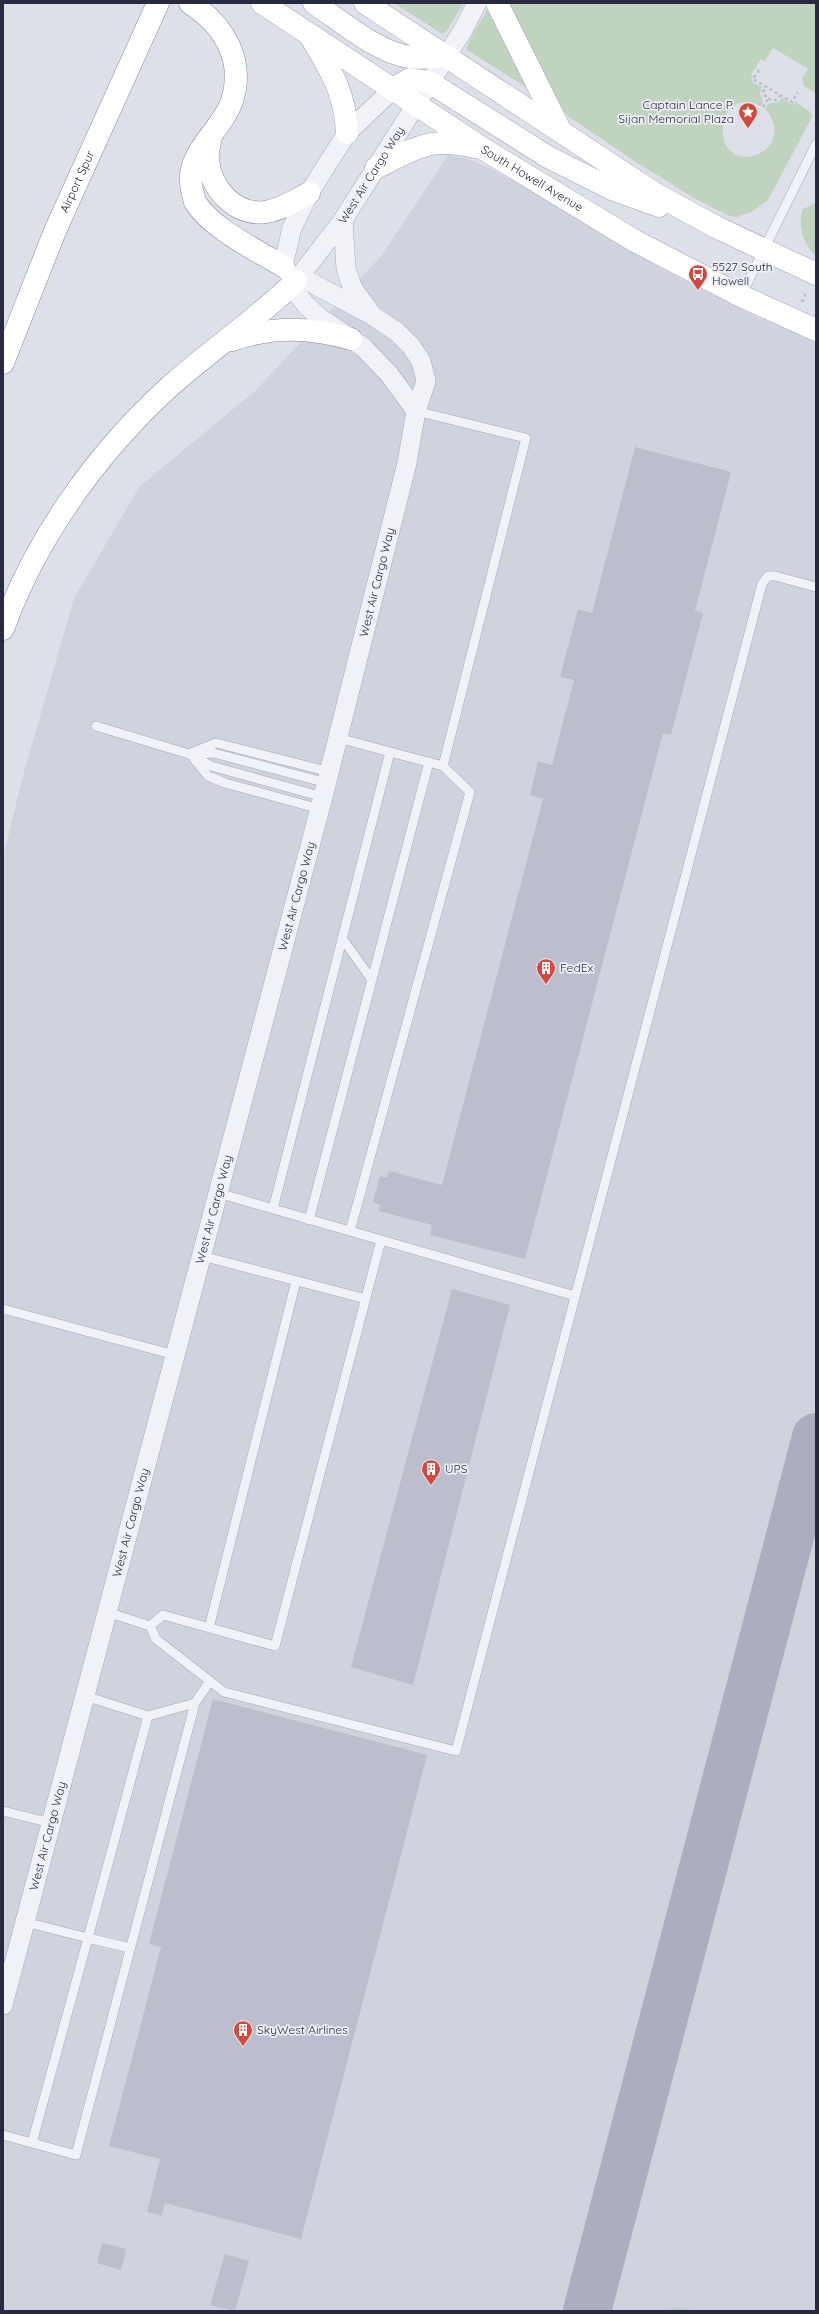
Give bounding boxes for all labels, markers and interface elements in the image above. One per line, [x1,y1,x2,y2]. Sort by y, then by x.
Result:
place label: Captain Lance P. Sijan Memorial Plaza [618,97,734,126]
place icon: Captain Lance P. Sijan Memorial Plaza [737,101,759,129]
street label: West Air Cargo Way [335,123,407,226]
street label: South Howell Avenue [478,141,586,215]
street label: Airport Spur [56,148,98,215]
place label: 5527 South Howell [712,259,773,288]
bus stop icon: 5527 South Howell [687,263,709,291]
street label: West Air Cargo Way [356,526,397,639]
street label: West Air Cargo Way [275,840,318,952]
building icon: FedEx [535,957,557,985]
place label: FedEx [560,960,593,975]
street label: West Air Cargo Way [192,1153,235,1266]
building icon: UPS [420,1458,442,1486]
place label: UPS [445,1461,468,1476]
street label: West Air Cargo Way [109,1466,152,1579]
street label: West Air Cargo Way [26,1779,69,1892]
building icon: SkyWest Airlines [232,2019,254,2047]
place label: SkyWest Airlines [257,2022,348,2037]

